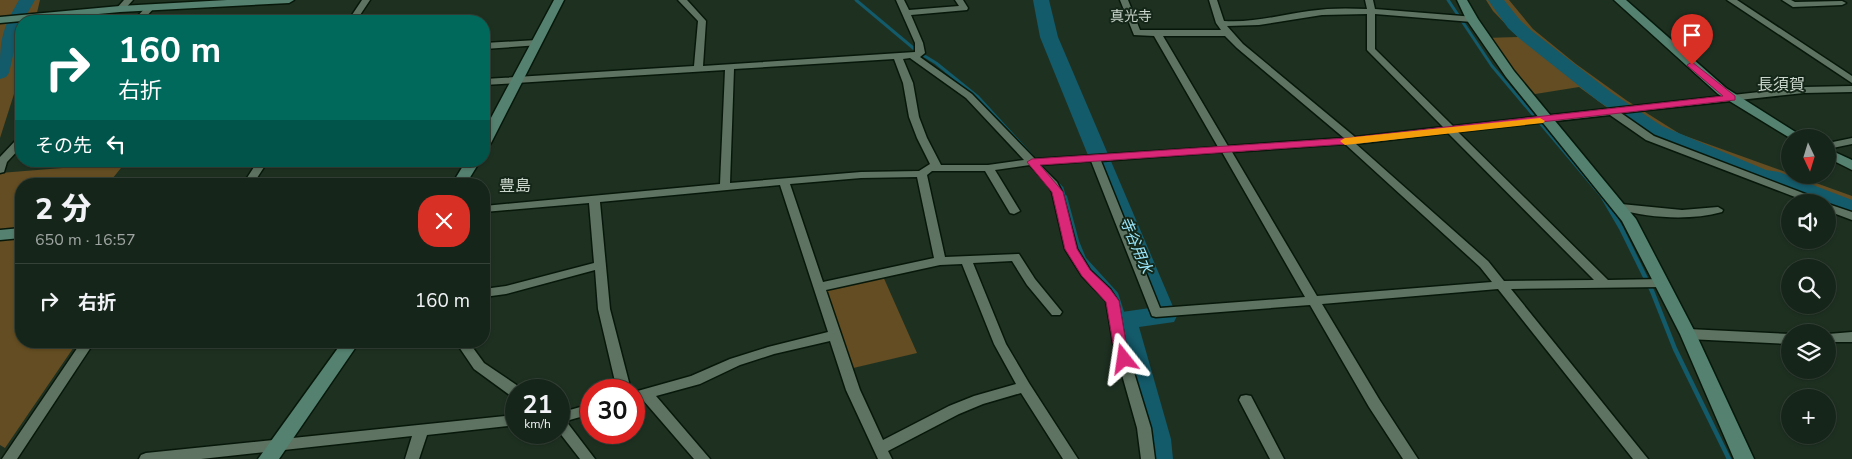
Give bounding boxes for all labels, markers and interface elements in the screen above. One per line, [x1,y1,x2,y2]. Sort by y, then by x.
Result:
district label: 真光寺 [1110,7,1152,26]
pin [1671,14,1713,65]
icon: arrive [1678,21,1706,49]
text: 160 m [118,27,221,74]
icon: right [35,35,100,100]
district label: 長須賀 [1757,74,1805,96]
text: 右折 [118,76,162,106]
north arrow [1781,129,1836,184]
map controls [1781,129,1836,444]
icon: left [102,130,130,158]
text: その先 [35,133,92,159]
district label: 豊島 [499,175,531,197]
text: 2 分 [35,189,91,230]
button: sound [1781,194,1836,249]
button: close [418,195,470,247]
water label: 寺谷用水 [1115,213,1158,278]
text: 650 m · 16:57 [35,229,136,251]
button: search [1781,259,1836,314]
icon: right [35,287,63,315]
text: 160 m [415,288,470,314]
text: 右折 [78,290,116,316]
button: layers [1781,324,1836,379]
position arrow [1097,332,1149,384]
speed limit sign: 30 [580,379,645,444]
text: 21 [522,388,553,422]
button: + [1781,389,1836,444]
text: km/h [524,416,551,432]

